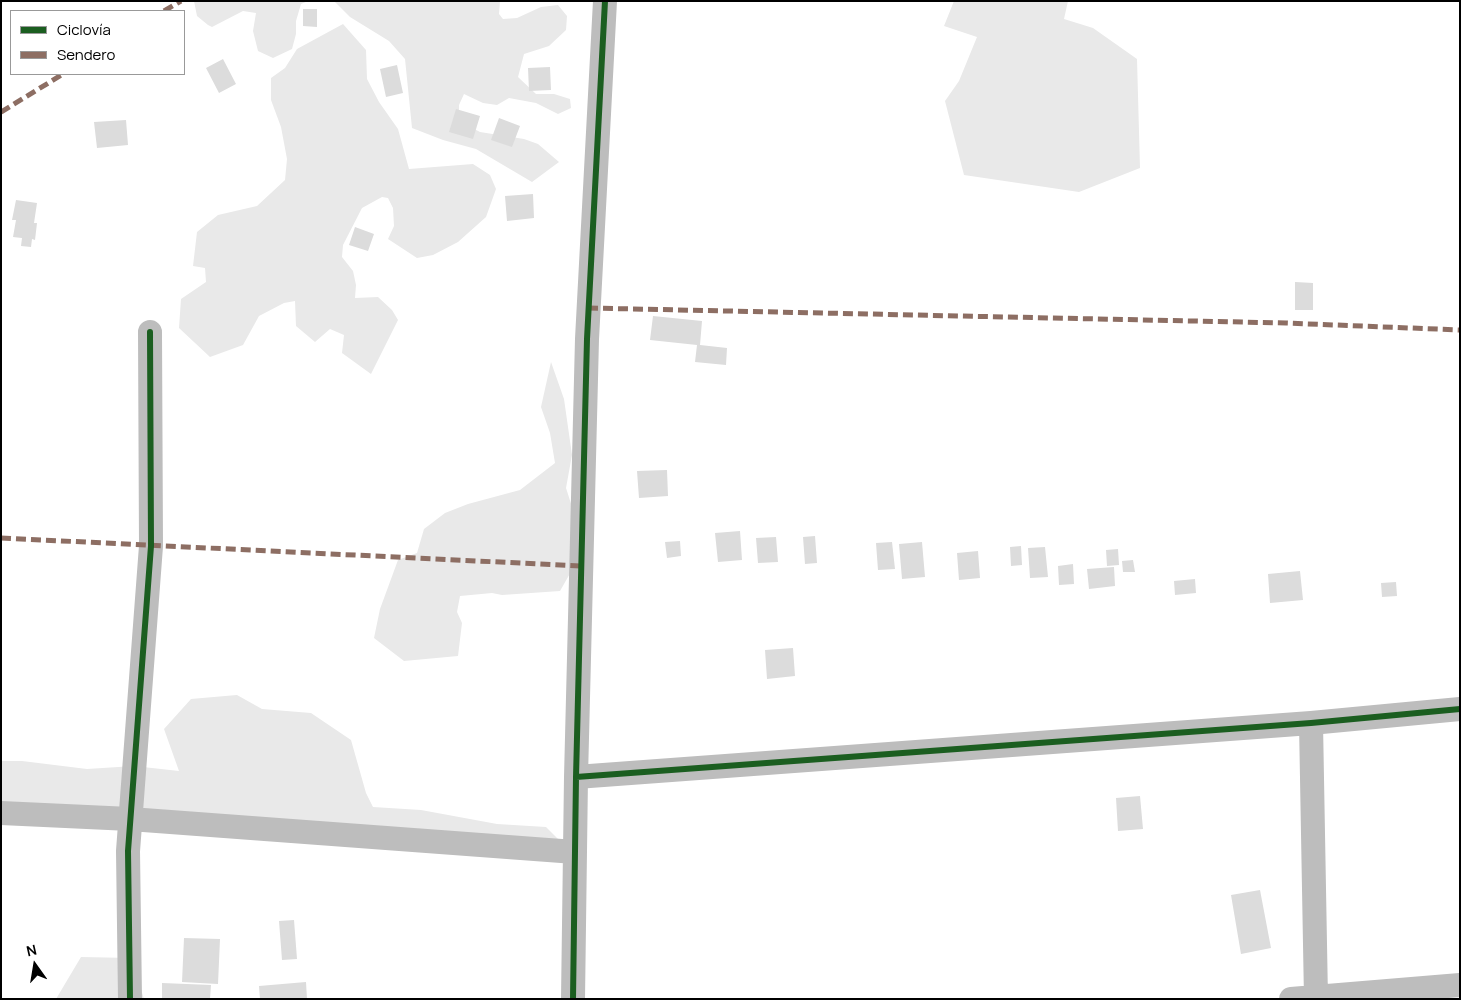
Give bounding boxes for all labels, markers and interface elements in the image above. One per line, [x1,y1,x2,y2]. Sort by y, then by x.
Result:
legend [10,10,185,75]
text: Ciclovía [57,19,111,40]
text: Sendero [57,44,115,65]
north arrow [10,940,60,990]
text: N [24,940,39,960]

